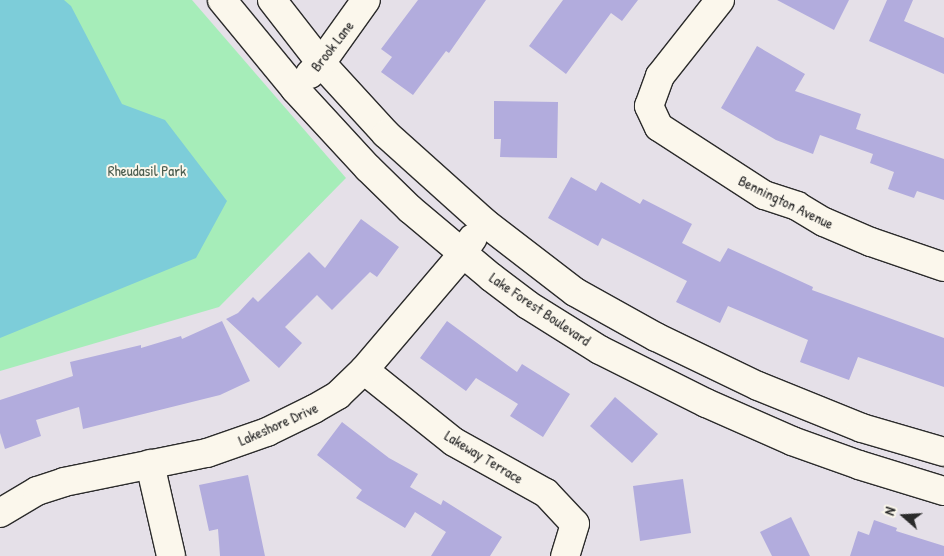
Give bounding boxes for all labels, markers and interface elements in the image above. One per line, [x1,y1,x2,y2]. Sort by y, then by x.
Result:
street label: Brook Lane [307,17,357,75]
park label: Rheudasil Park [108,162,186,180]
street label: Bennington Avenue [736,171,836,233]
street label: Lake Forest Boulevard [486,269,594,349]
street label: Lakeshore Drive [235,398,321,450]
street label: Lakeway Terrace [441,426,527,488]
north arrow [879,491,929,541]
text: N [879,504,900,518]

